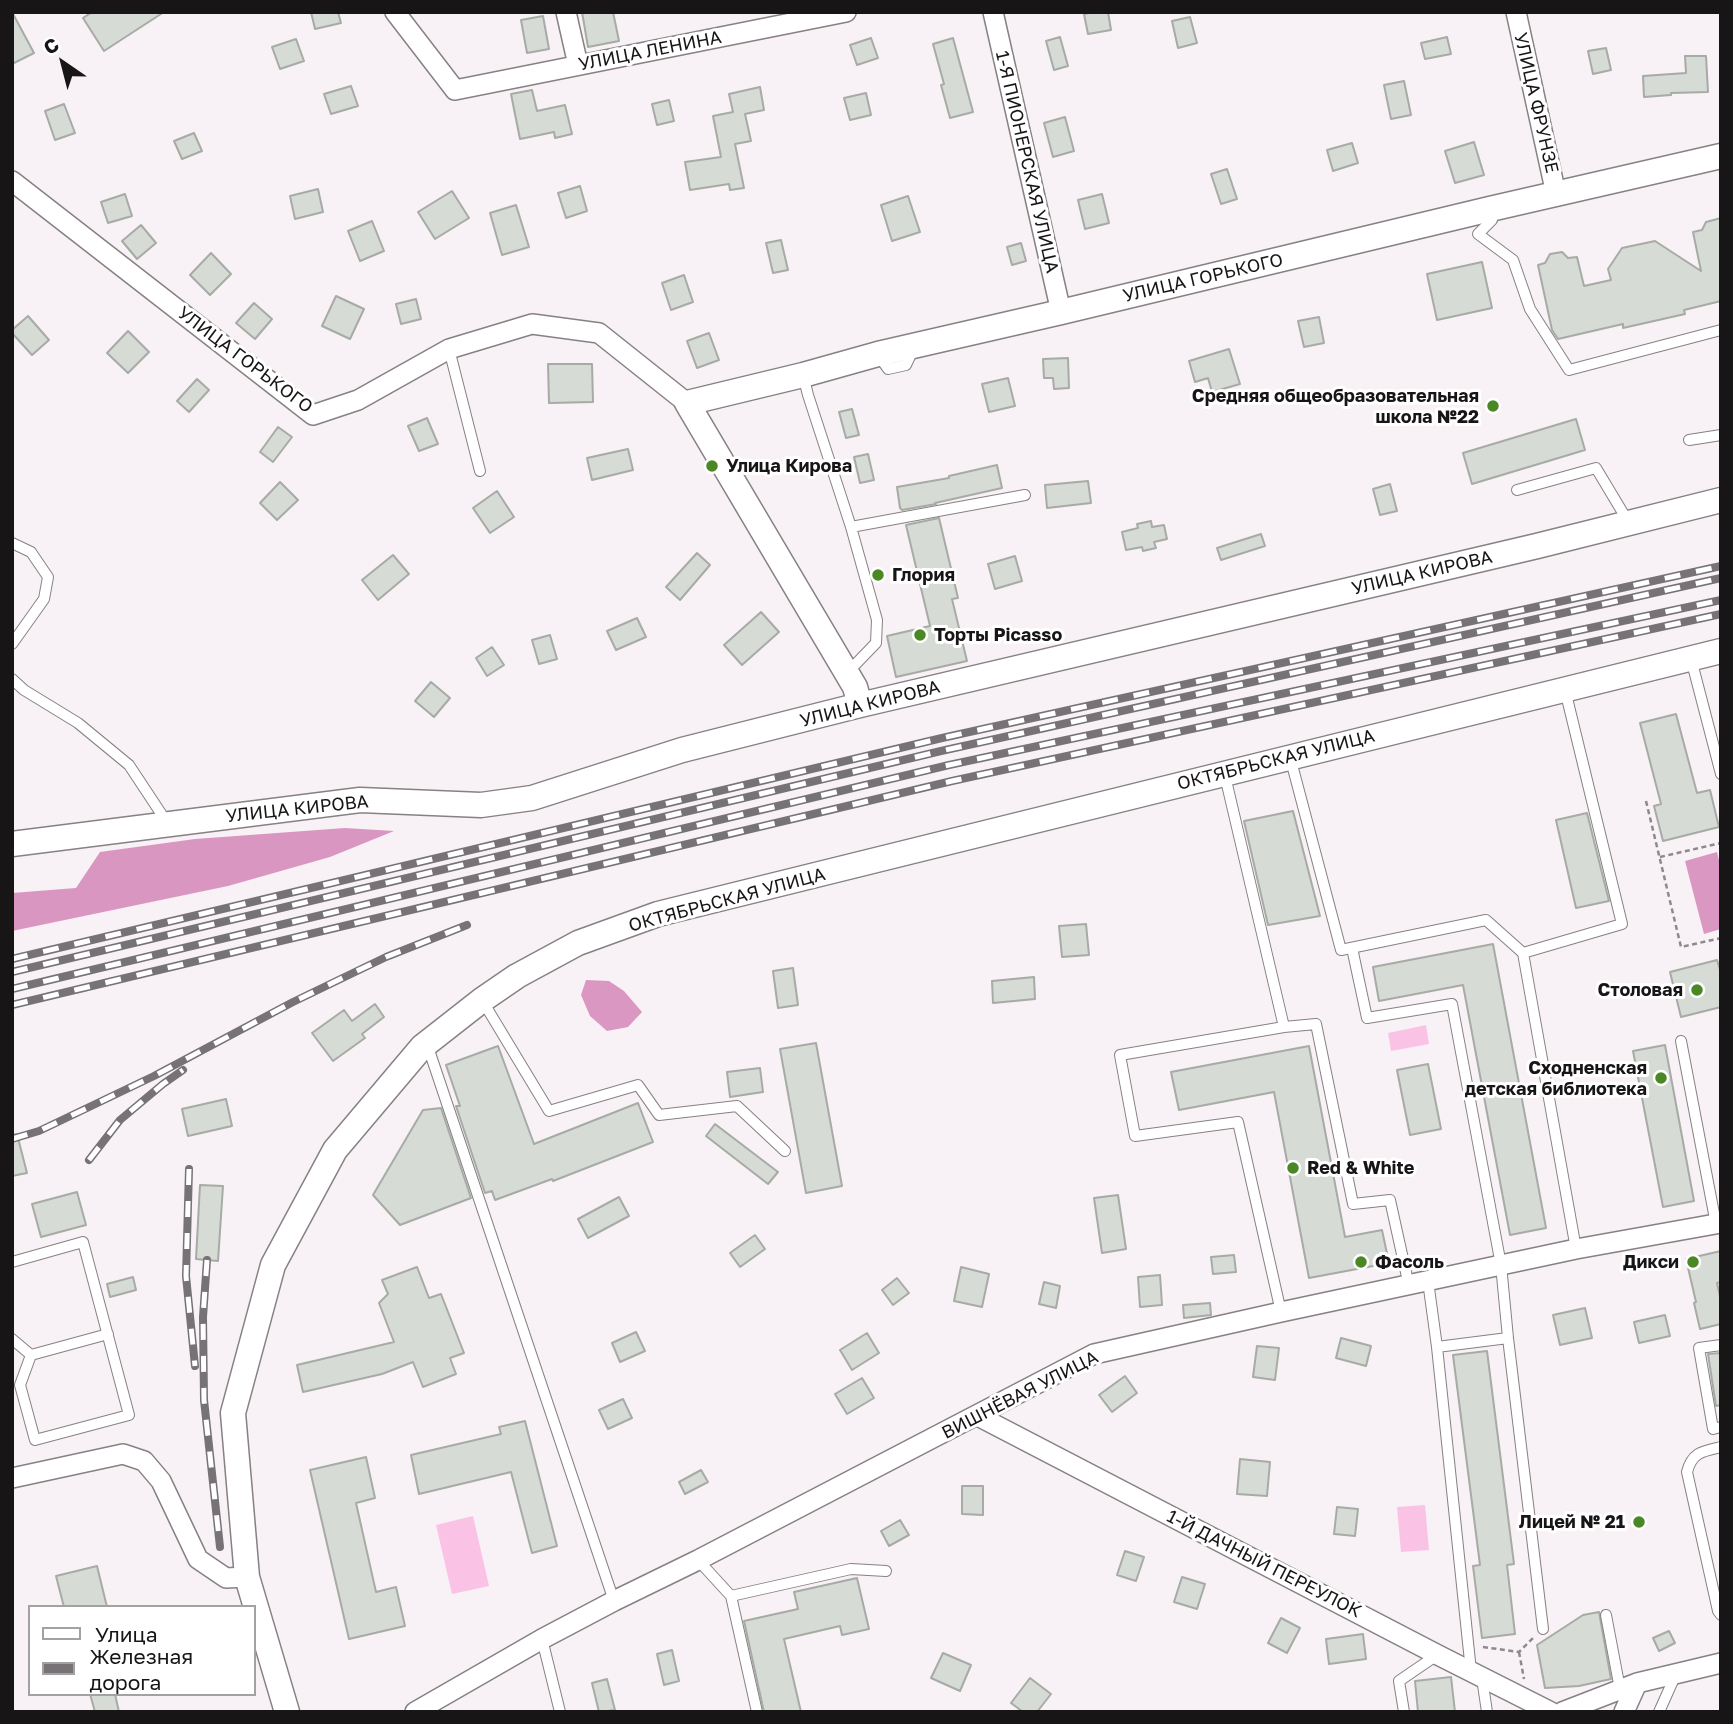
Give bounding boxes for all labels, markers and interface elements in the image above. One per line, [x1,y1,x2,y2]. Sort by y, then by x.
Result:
street label: УЛИЦА ЛЕНИНА [577,27,723,75]
north arrow [28,28,98,98]
street label: УЛИЦА ФРУНЗЕ [1509,31,1563,175]
text: С [39,32,63,59]
street label: 1-Я ПИОНЕРСКАЯ УЛИЦА [991,49,1063,275]
street label: УЛИЦА ГОРЬКОГО [1121,249,1285,307]
street label: УЛИЦА ГОРЬКОГО [173,302,317,418]
place label: Средняя общеобразовательная школа №22 [1192,385,1479,428]
marker: Средняя общеобразовательная школа №22 [1485,398,1501,414]
place label: Улица Кирова [726,455,852,477]
marker: Улица Кирова [704,458,720,474]
street label: УЛИЦА КИРОВА [1350,546,1494,600]
place label: Глория [892,564,955,586]
marker: Глория [870,567,886,583]
place label: Торты Picasso [934,624,1062,646]
marker: Торты Picasso [912,627,928,643]
street label: УЛИЦА КИРОВА [798,676,942,732]
street label: ОКТЯБРЬСКАЯ УЛИЦА [1175,725,1377,795]
street label: УЛИЦА КИРОВА [224,791,370,827]
street label: ОКТЯБРЬСКАЯ УЛИЦА [626,863,828,937]
place label: Столовая [1597,979,1683,1001]
marker: Столовая [1689,982,1705,998]
place label: Сходненская детская библиотека [1465,1057,1647,1100]
marker: Сходненская детская библиотека [1653,1070,1669,1086]
place label: Red & White [1307,1157,1414,1179]
marker: Red & White [1285,1160,1301,1176]
place label: Фасоль [1375,1251,1444,1273]
place label: Дикси [1623,1251,1679,1273]
marker: Фасоль [1353,1254,1369,1270]
marker: Дикси [1685,1254,1701,1270]
street label: ВИШНЁВАЯ УЛИЦА [938,1346,1102,1444]
street label: 1-Й ДАЧНЫЙ ПЕРЕУЛОК [1163,1505,1365,1623]
place label: Лицей № 21 [1519,1511,1625,1533]
marker: Лицей № 21 [1631,1514,1647,1530]
legend [28,1605,256,1696]
text: Улица [95,1621,158,1647]
text: Железная дорога [89,1643,193,1695]

